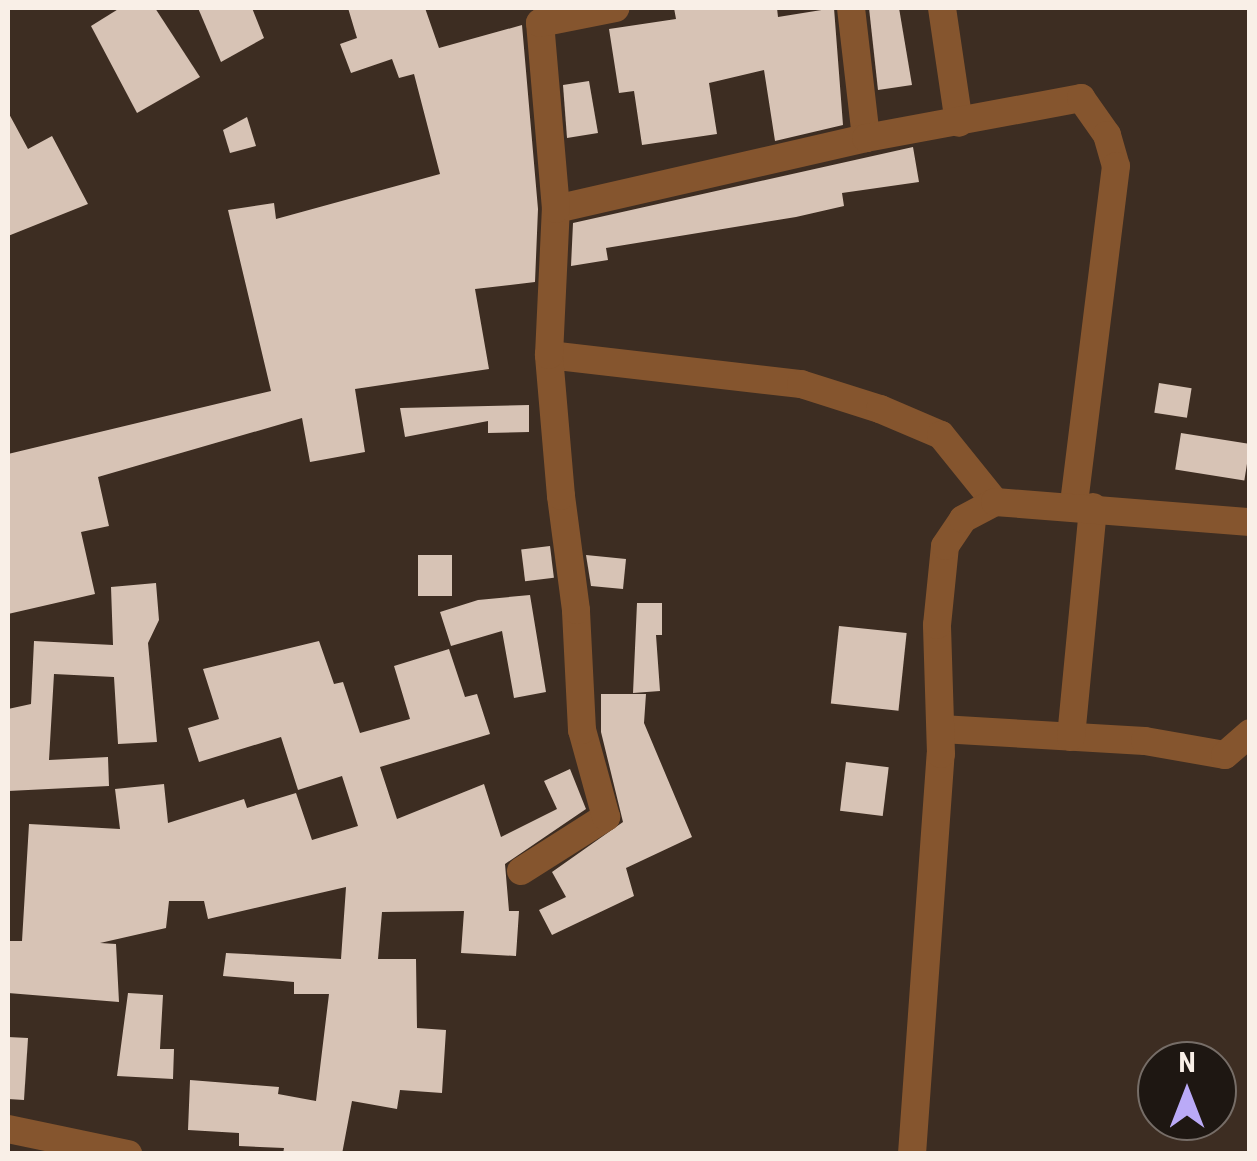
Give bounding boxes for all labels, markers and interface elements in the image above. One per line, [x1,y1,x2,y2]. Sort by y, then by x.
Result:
north arrow [1137,1041,1237,1141]
text: N [1178,1046,1196,1079]

